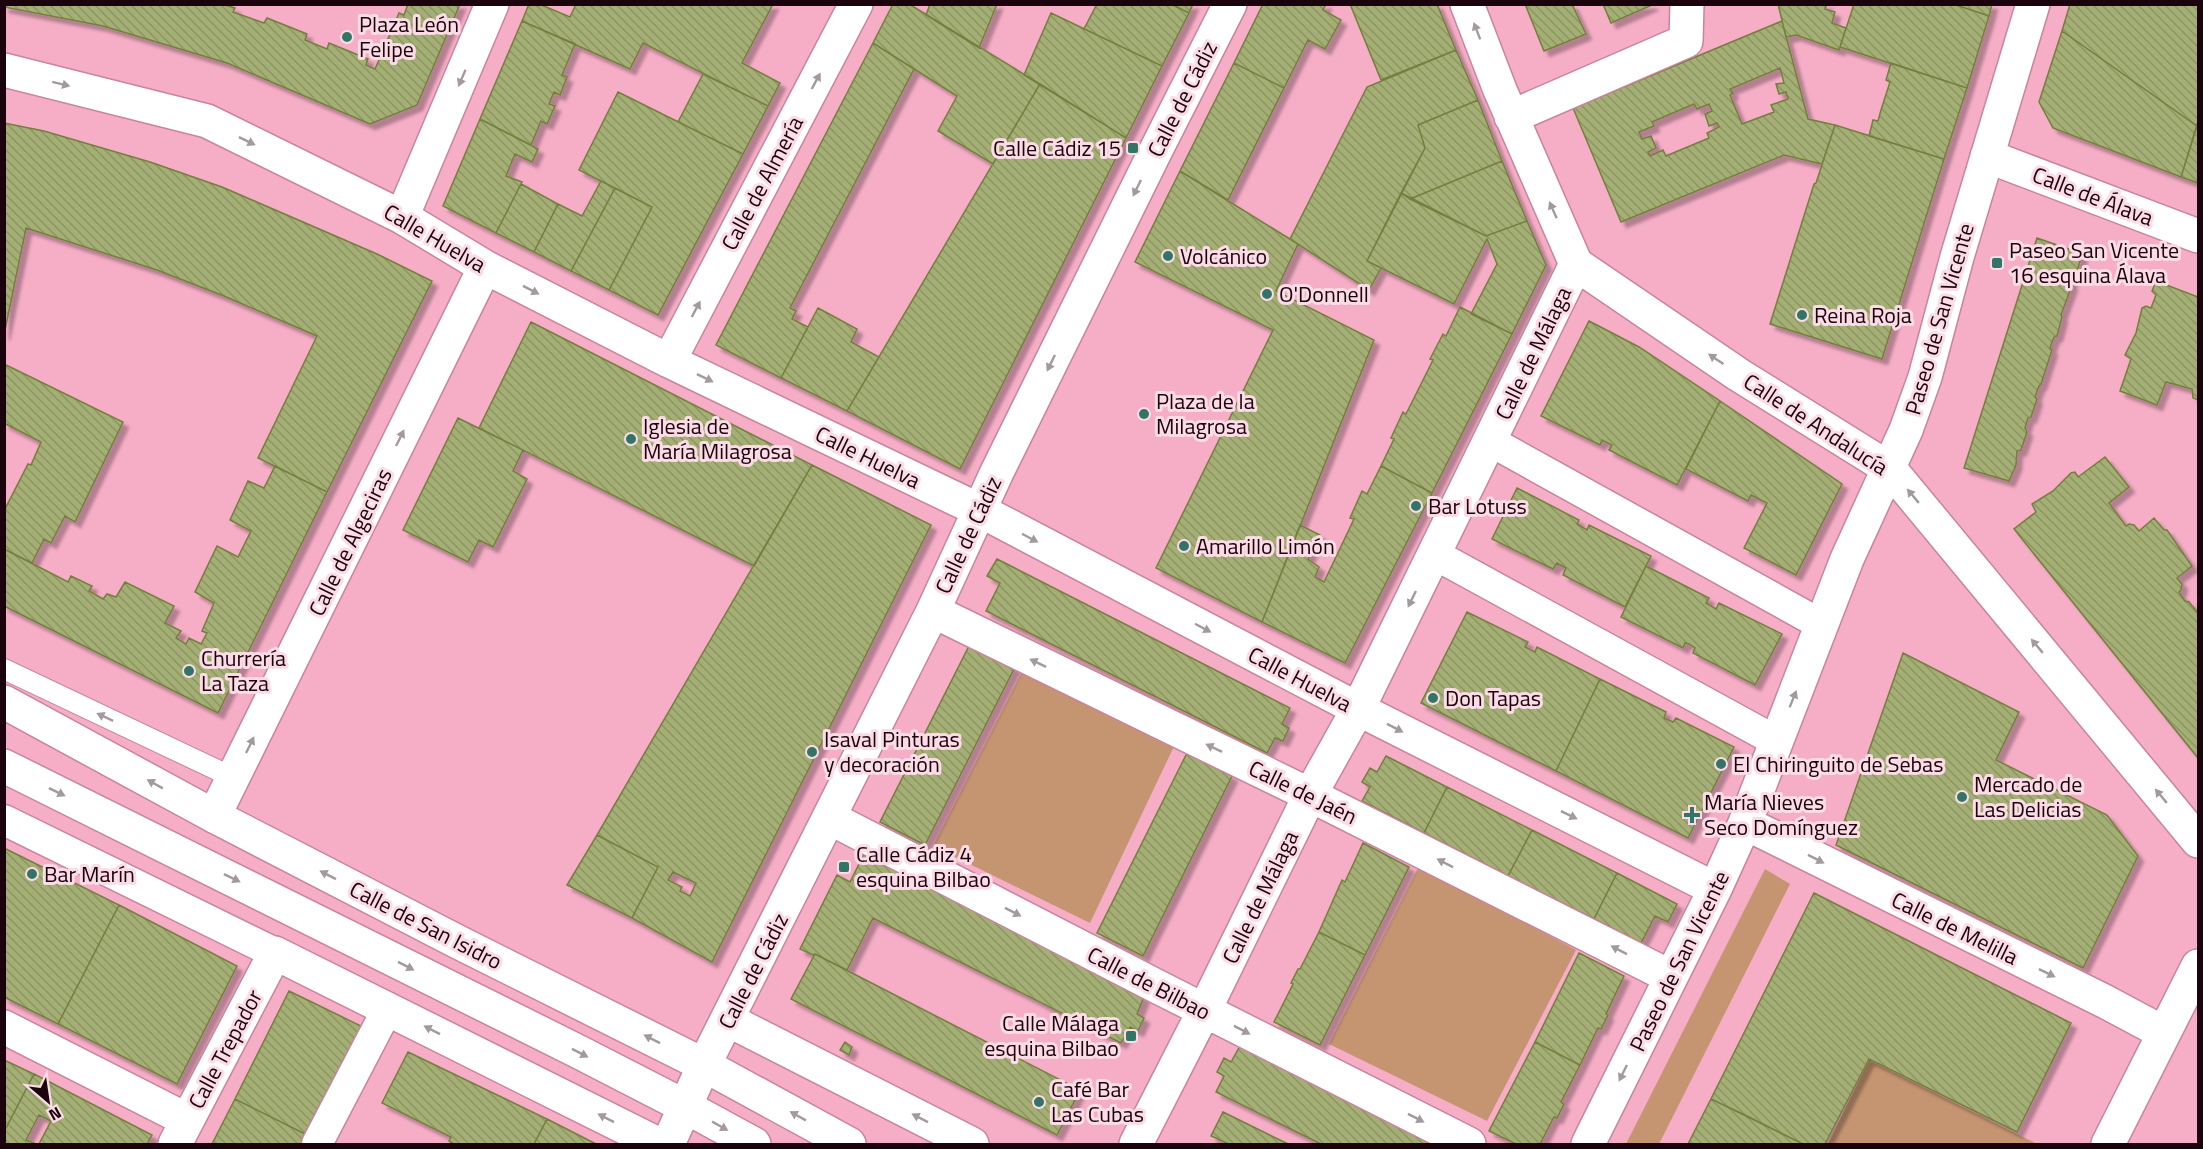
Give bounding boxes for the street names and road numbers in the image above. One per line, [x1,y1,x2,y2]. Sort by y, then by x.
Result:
street label: Calle de Cádiz [1138,35,1226,163]
street label: Calle de Almería [712,110,812,256]
street label: Calle de Álava [2028,157,2158,235]
street label: Calle Huelva [377,195,493,281]
street label: Paseo de San Vicente [1895,219,1983,419]
street label: Calle de Málaga [1486,281,1580,425]
street label: Calle de Andalucía [1737,364,1895,484]
street label: Calle Huelva [810,417,926,497]
street label: Calle de Algeciras [300,462,400,622]
street label: Calle de Cádiz [926,471,1010,599]
street label: Calle Huelva [1242,637,1358,721]
street label: Calle de Jaén [1243,751,1363,833]
street label: Calle de Málaga [1213,825,1307,969]
street label: Paseo de San Vicente [1620,865,1738,1057]
street label: Calle de San Isidro [344,872,508,978]
street label: Calle de Melilla [1886,883,2024,973]
street label: Calle de Cádiz [709,907,797,1035]
street label: Calle de Bilbao [1081,937,1217,1029]
street label: Calle Trepador [179,983,271,1115]

